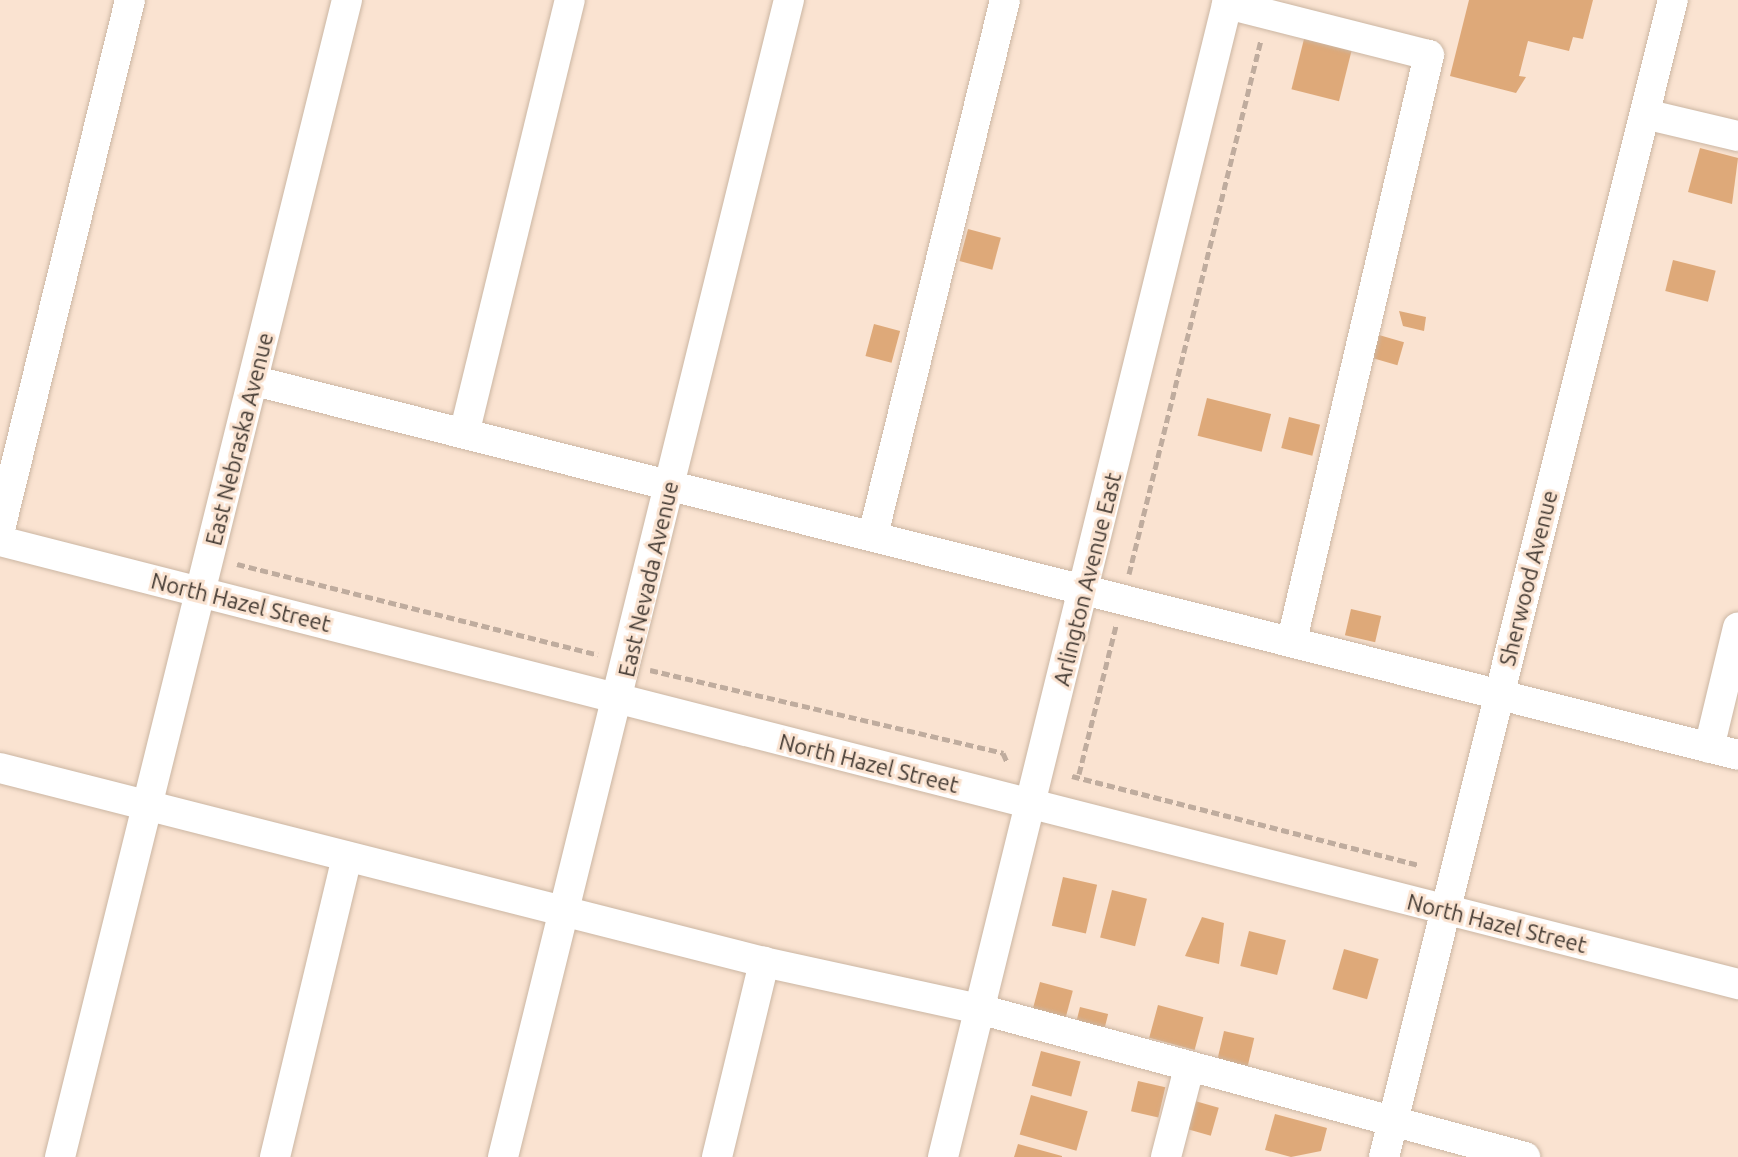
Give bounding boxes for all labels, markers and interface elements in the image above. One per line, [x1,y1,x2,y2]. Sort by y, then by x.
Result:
street label: East Nebraska Avenue [200,330,278,548]
street label: Arlington Avenue East [1048,470,1126,688]
street label: East Nevada Avenue [613,479,683,679]
street label: Sherwood Avenue [1493,488,1563,668]
street label: North Hazel Street [148,567,334,637]
street label: North Hazel Street [776,728,962,798]
street label: North Hazel Street [1404,888,1590,958]

